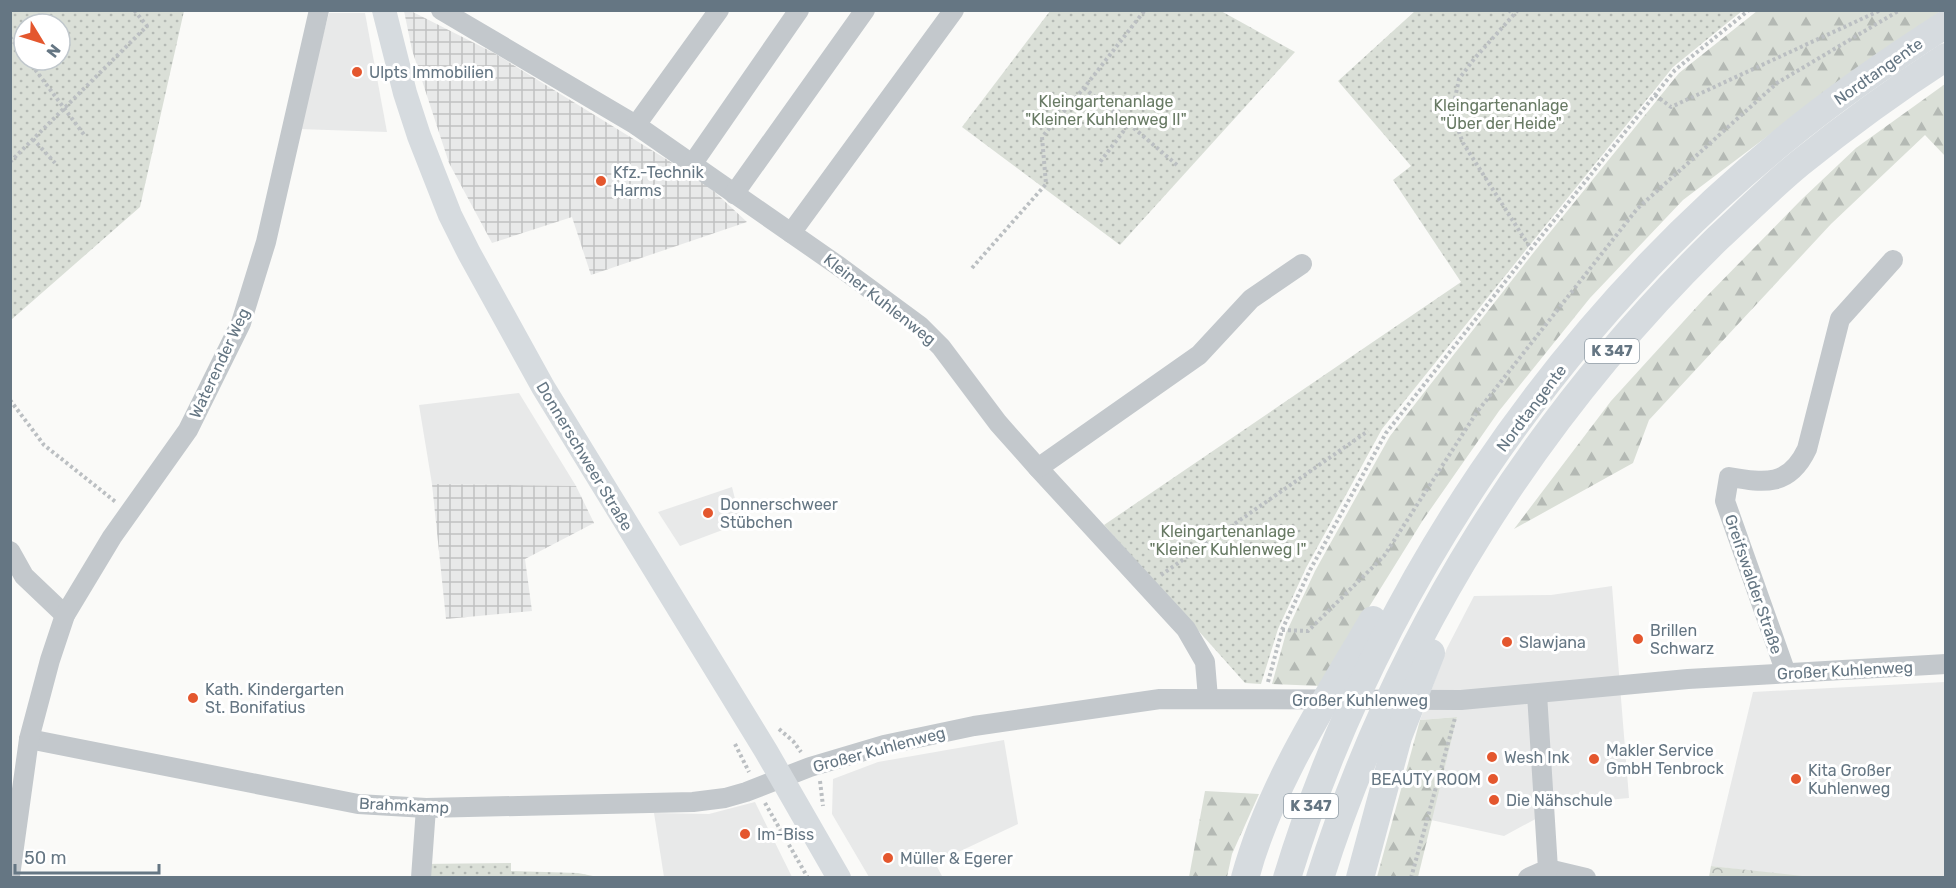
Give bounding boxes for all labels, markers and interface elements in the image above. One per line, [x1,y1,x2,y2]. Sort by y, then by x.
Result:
north arrow [12,12,72,72]
street label: Nordtangente [1830,34,1926,109]
text: N [42,41,64,61]
place label: Ulpts Immobilien [369,63,494,82]
marker: Ulpts Immobilien [350,65,364,79]
park label: Kleingartenanlage "Kleiner Kuhlenweg II" [1025,92,1187,129]
park label: Kleingartenanlage "Über der Heide" [1433,96,1569,133]
place label: Kfz.-Technik Harms [613,163,704,200]
marker: Kfz.-Technik Harms [594,174,608,188]
street label: Kleiner Kuhlenweg [820,250,939,349]
street label: Waterender Weg [186,305,253,422]
road number: K 347 [1585,339,1639,363]
street label: Nordtangente [1493,361,1570,455]
street label: Donnerschweer Straße [532,378,637,534]
place label: Donnerschweer Stübchen [720,495,838,532]
marker: Donnerschweer Stübchen [701,506,715,520]
street label: Greifswalder Straße [1721,512,1786,657]
park label: Kleingartenanlage "Kleiner Kuhlenweg I" [1149,522,1307,559]
place label: Brillen Schwarz [1650,621,1714,658]
marker: Brillen Schwarz [1631,632,1645,646]
place label: Slawjana [1519,633,1586,652]
marker: Slawjana [1500,635,1514,649]
street label: Großer Kuhlenweg [1777,657,1914,684]
place label: Kath. Kindergarten St. Bonifatius [205,680,344,717]
marker: Kath. Kindergarten St. Bonifatius [186,691,200,705]
street label: Großer Kuhlenweg [1292,691,1428,710]
street label: Großer Kuhlenweg [811,723,947,776]
place label: Makler Service GmbH Tenbrock [1606,741,1724,778]
place label: Wesh Ink [1504,748,1570,767]
marker: Wesh Ink [1485,750,1499,764]
marker: Makler Service GmbH Tenbrock [1587,752,1601,766]
place label: Kita Großer Kuhlenweg [1808,761,1891,798]
place label: BEAUTY ROOM [1371,770,1481,789]
marker: BEAUTY ROOM [1486,772,1500,786]
marker: Kita Großer Kuhlenweg [1789,772,1803,786]
place label: Die Nähschule [1506,791,1613,810]
marker: Die Nähschule [1487,793,1501,807]
street label: Brahmkamp [358,794,449,817]
road number: K 347 [1284,794,1338,818]
place label: Im-Biss [757,825,814,844]
marker: Im-Biss [738,827,752,841]
scale bar [15,837,159,875]
text: 50 m [24,847,67,869]
place label: Müller & Egerer [900,849,1013,868]
marker: Müller & Egerer [881,851,895,865]

